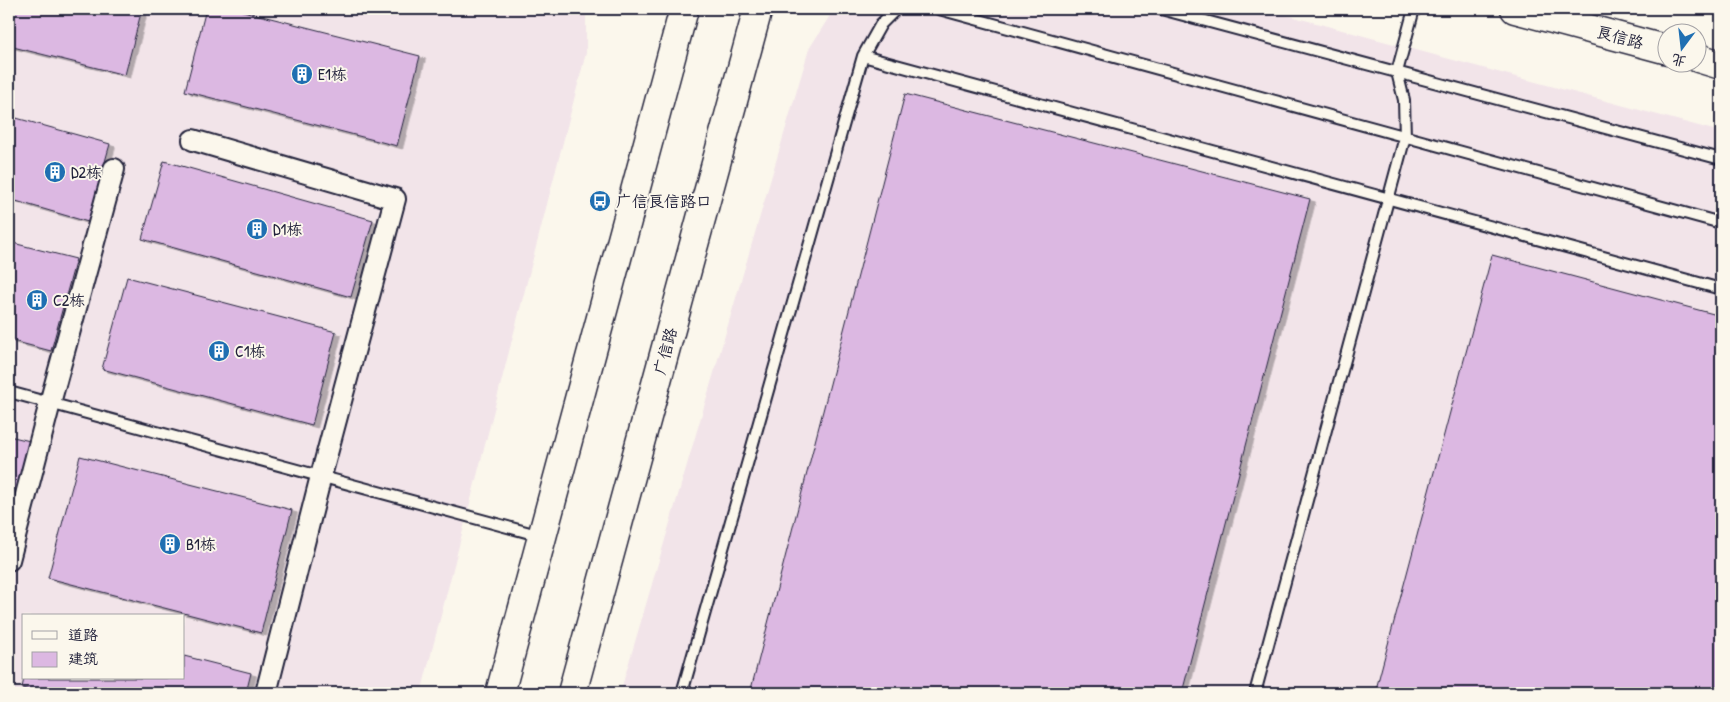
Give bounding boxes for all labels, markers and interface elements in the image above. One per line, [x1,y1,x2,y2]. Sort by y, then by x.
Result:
street label: 良信路 [1594,20,1646,54]
north arrow [1658,22,1708,72]
text: 北 [1669,50,1688,72]
building icon: E1栋 [290,62,314,86]
place label: E1栋 [318,63,347,85]
building icon: D2栋 [43,160,67,184]
place label: D2栋 [71,161,102,183]
bus stop icon: 广信良信路口 [588,189,612,213]
place label: 广信良信路口 [616,190,712,212]
building icon: D1栋 [245,217,269,241]
place label: D1栋 [273,218,302,240]
building icon: C2栋 [25,288,49,312]
place label: C2栋 [53,289,85,311]
street label: 广信路 [648,325,682,377]
building icon: C1栋 [207,339,231,363]
place label: C1栋 [235,340,266,362]
building icon: B1栋 [158,532,182,556]
place label: B1栋 [186,533,216,555]
legend [22,614,185,680]
text: 道路 [68,624,98,645]
text: 建筑 [68,648,98,669]

